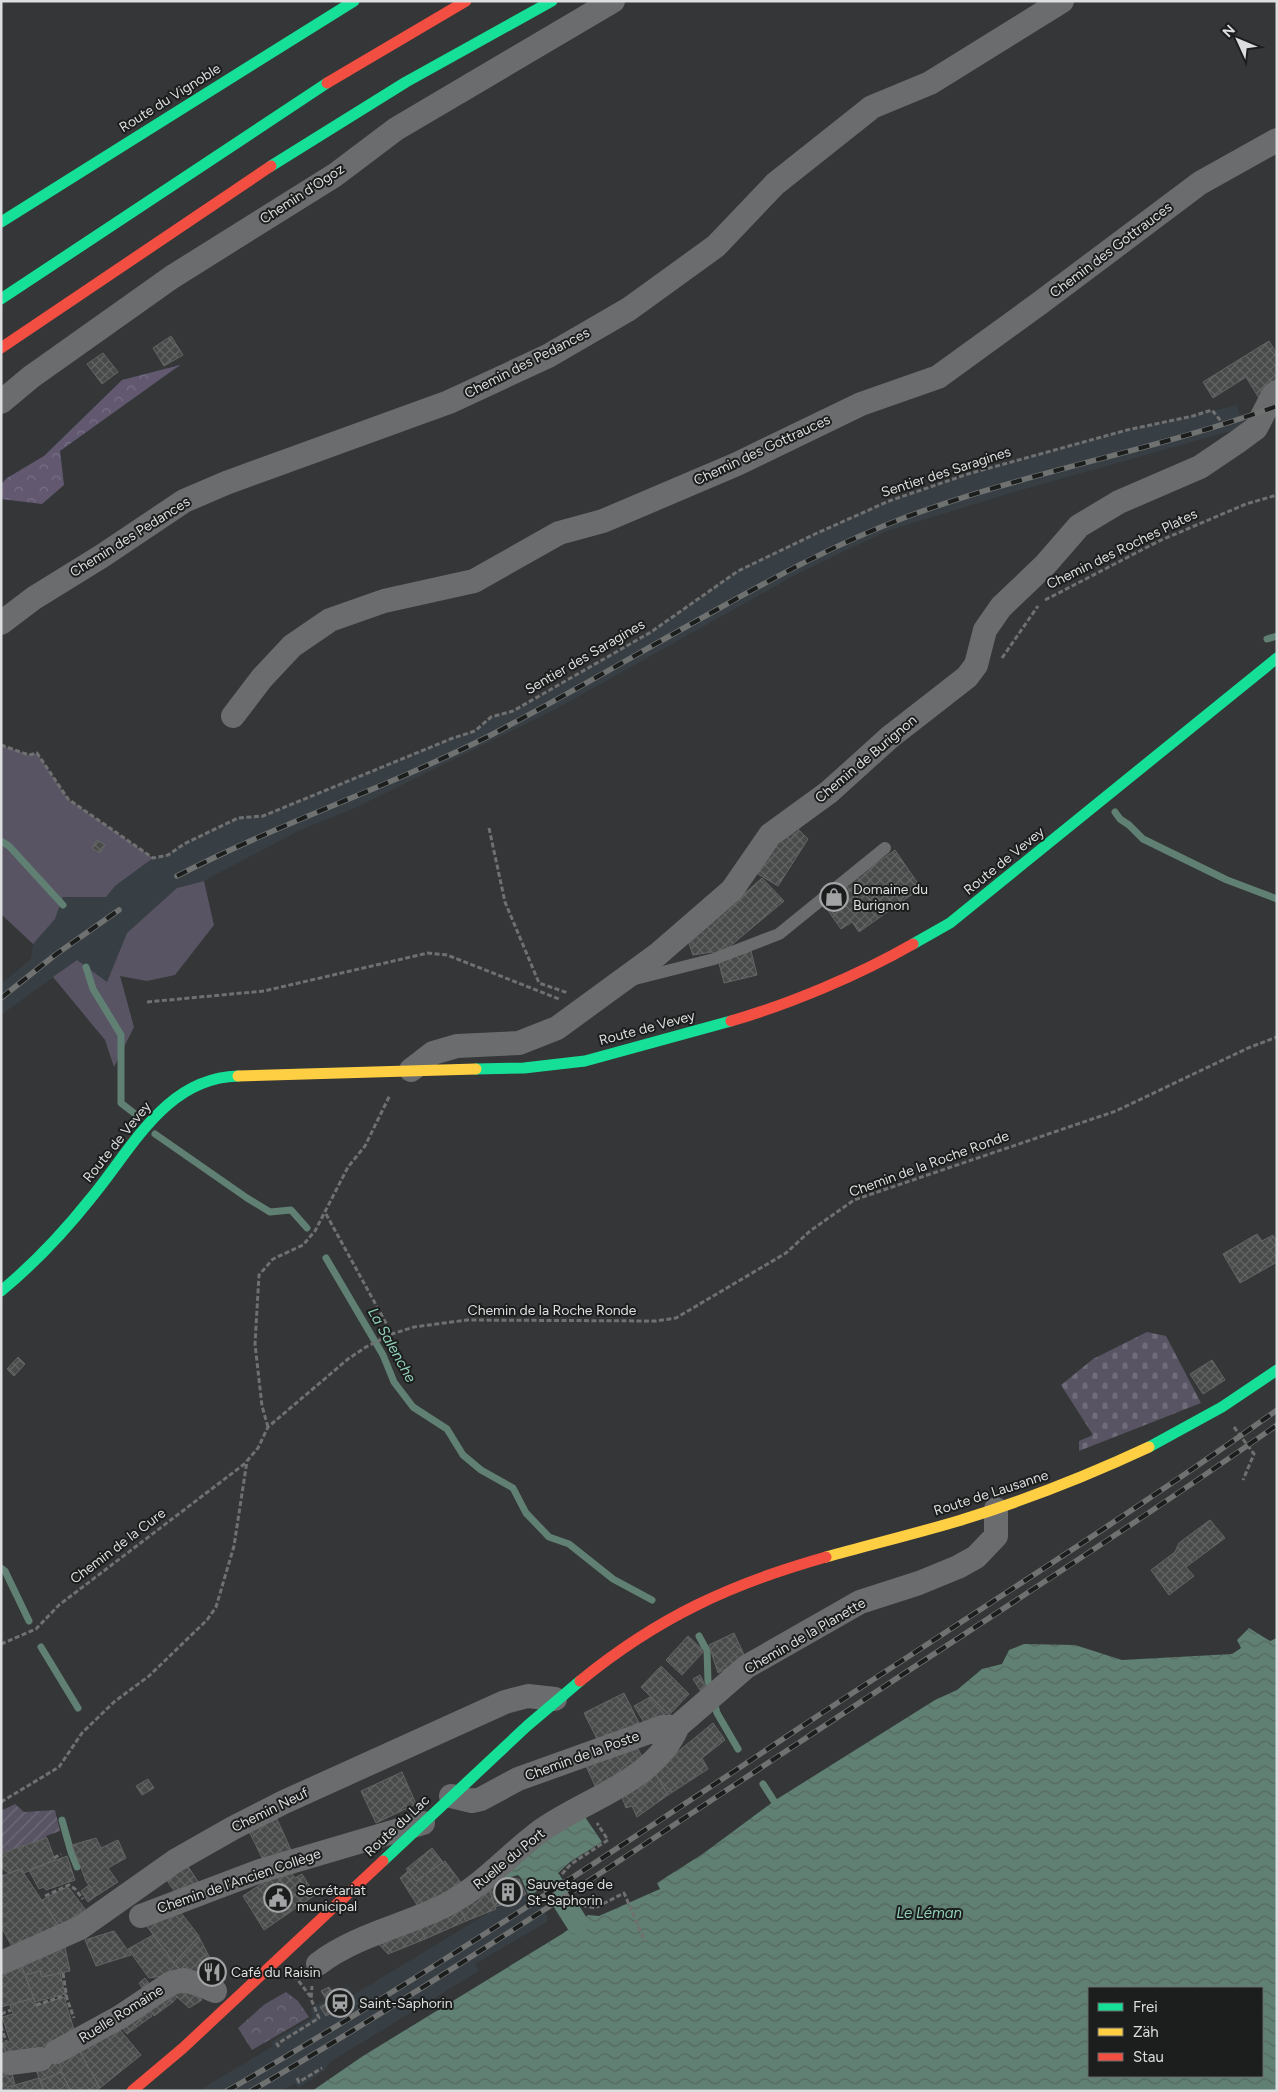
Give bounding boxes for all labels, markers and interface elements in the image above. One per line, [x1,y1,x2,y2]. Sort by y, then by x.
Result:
north arrow [1213,15,1263,65]
text: N [1219,22,1239,41]
street label: Route du Vignoble [116,60,224,136]
street label: Chemin d'Ogoz [257,160,347,228]
street label: Chemin des Gottrauces [1047,198,1175,302]
street label: Chemin des Pedances [462,324,592,402]
street label: Chemin des Gottrauces [691,411,833,489]
street label: Sentier des Saragines [879,443,1013,501]
street label: Chemin des Pedances [67,493,193,581]
street label: Chemin des Roches Plates [1044,505,1200,593]
street label: Sentier des Saragines [522,616,648,698]
street label: Chemin de Burignon [812,711,920,807]
street label: Route de Vevey [960,823,1048,899]
place label: Domaine du Burignon [853,881,928,914]
shop icon: Domaine du Burignon [819,882,849,912]
street label: Route de Vevey [597,1007,698,1049]
street label: Route de Vevey [79,1098,155,1186]
street label: Chemin de la Roche Ronde [847,1127,1012,1201]
street label: Chemin de la Roche Ronde [468,1302,637,1319]
water label: La Salenche [364,1304,420,1386]
street label: Route de Lausanne [932,1466,1051,1520]
street label: Chemin de la Cure [67,1504,169,1587]
street label: Chemin de la Planette [741,1594,869,1678]
street label: Chemin de la Poste [522,1727,642,1785]
street label: Chemin Neuf [229,1784,312,1836]
street label: Route du Lac [361,1791,433,1860]
street label: Ruelle du Port [470,1825,548,1893]
street label: Chemin de l'Ancien Collège [155,1845,323,1917]
place label: Sauvetage de St-Saphorin [527,1876,613,1909]
building icon: Sauvetage de St-Saphorin [493,1877,523,1907]
place label: Secrétariat municipal [297,1882,366,1915]
public building icon: Secrétariat municipal [263,1883,293,1913]
water label: Le Léman [896,1904,962,1922]
restaurant icon: Café du Raisin [197,1957,227,1987]
place label: Café du Raisin [231,1964,321,1981]
street label: Ruelle Romaine [76,1981,167,2047]
legend [1088,1987,1263,2077]
station icon: Saint-Saphorin [325,1988,355,2018]
place label: Saint-Saphorin [359,1995,453,2012]
text: Frei [1133,1998,1158,2016]
text: Zäh [1133,2023,1159,2041]
text: Stau [1133,2048,1164,2066]

